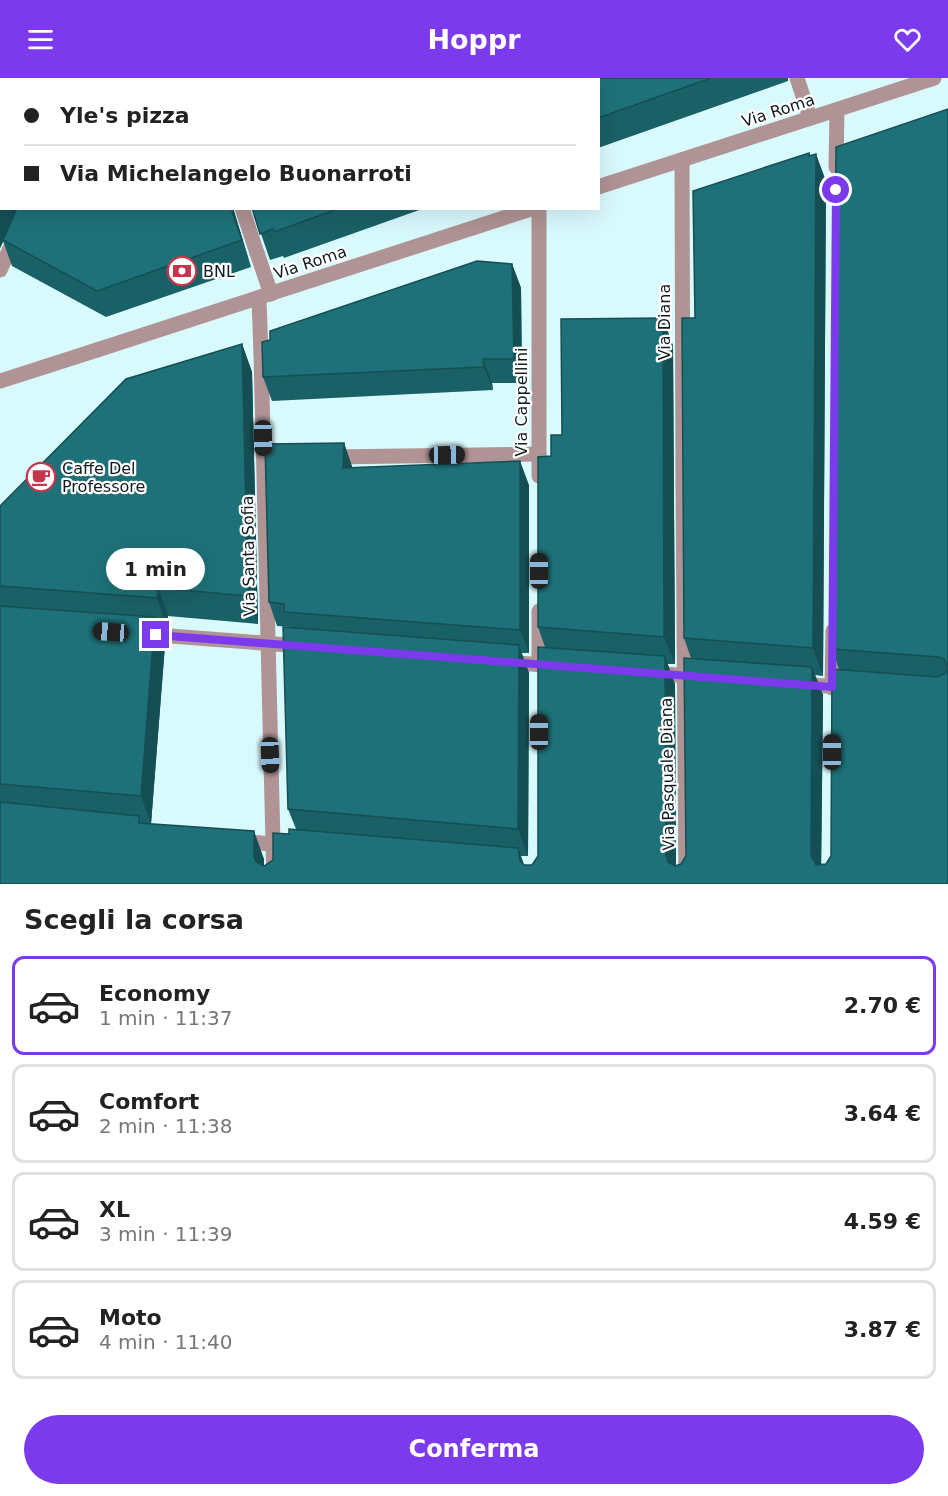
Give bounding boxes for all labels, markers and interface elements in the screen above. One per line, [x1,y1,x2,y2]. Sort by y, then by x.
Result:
icon: menu [24,23,57,56]
icon: heart [891,23,924,56]
text: Hoppr [427,24,521,55]
street label: Via Roma [739,90,817,131]
text: Yle's pizza [60,103,190,128]
text: Via Michelangelo Buonarroti [60,161,412,186]
route start [822,176,849,203]
street label: Via Roma [271,242,349,283]
bank icon: BNL [166,255,198,287]
place label: BNL [203,262,235,281]
street label: Via Diana [655,284,674,360]
street label: Via Cappellini [512,348,531,456]
car [254,420,272,456]
car [429,446,465,464]
place label: Caffe Del Professore [62,459,145,496]
cafe icon: Caffe Del Professore [25,461,57,493]
street label: Via Santa Sofia [238,495,259,617]
callout: 1 min [106,548,206,590]
car [530,553,548,589]
text: 1 min [124,557,187,581]
route end [142,621,169,648]
car [92,622,130,642]
street label: Via Pasquale Diana [657,697,678,851]
car [530,714,548,750]
car [823,734,841,770]
car [260,737,280,773]
text: Scegli la corsa [24,904,244,935]
icon: car [27,979,81,1033]
text: Economy [99,981,210,1006]
text: 2.70 € [844,993,921,1018]
text: 1 min · 11:37 [99,1006,233,1030]
icon: car [27,1087,81,1141]
text: Comfort [99,1089,199,1114]
text: 3.64 € [844,1101,921,1126]
text: 2 min · 11:38 [99,1114,233,1138]
icon: car [27,1195,81,1249]
text: XL [99,1197,130,1222]
text: 4.59 € [844,1209,921,1234]
text: 3 min · 11:39 [99,1222,233,1246]
icon: car [27,1303,81,1357]
text: Moto [99,1305,162,1330]
text: 3.87 € [844,1317,921,1342]
text: 4 min · 11:40 [99,1330,233,1354]
button: Conferma [24,1415,924,1484]

